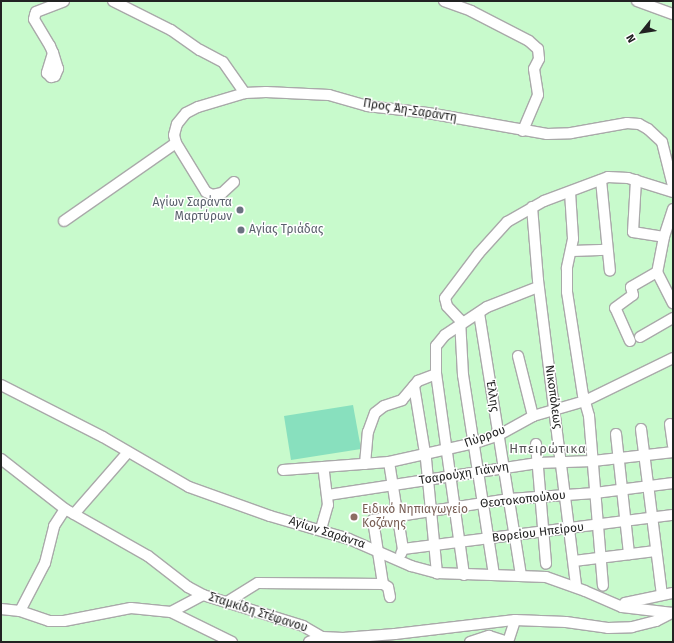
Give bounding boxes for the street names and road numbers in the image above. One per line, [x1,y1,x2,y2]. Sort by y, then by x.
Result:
street label: Προς Άη-Σαράντη [362,96,458,126]
street label: Νικοπόλεως [541,364,565,430]
street label: Έλλης [482,379,502,413]
street label: Πύρρου [462,423,508,451]
street label: Τσαρούχη Γιάννη [418,460,510,488]
street label: Θεοτοκοπούλου [480,488,566,512]
street label: Αγίων Σαράντα [287,514,367,552]
street label: Βορείου Ηπείρου [491,520,585,546]
street label: Σταμκίδη Στέφανου [207,590,309,636]

